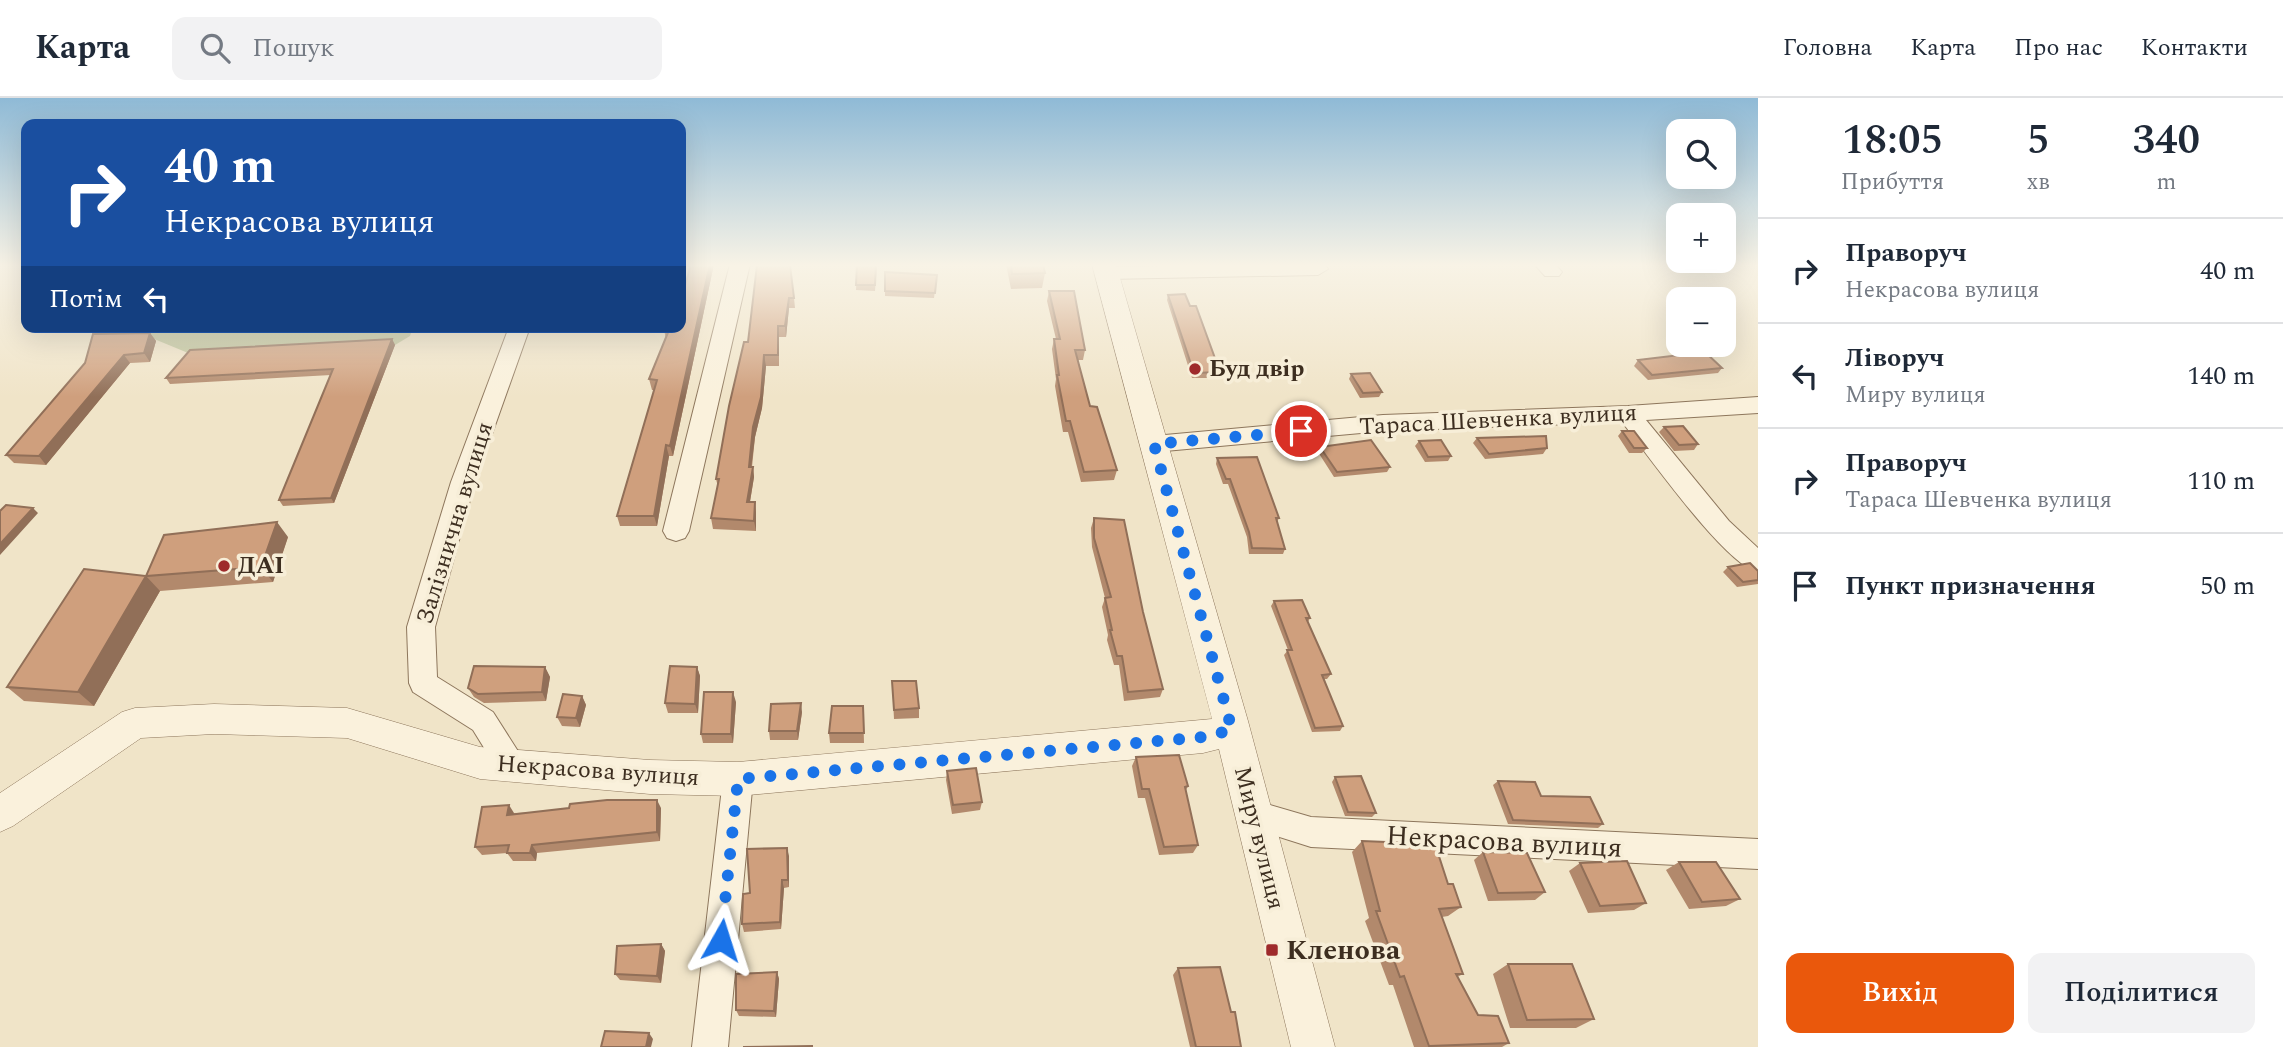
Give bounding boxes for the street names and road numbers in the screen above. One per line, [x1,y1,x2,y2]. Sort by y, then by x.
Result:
street label: Тараса Шевченка вулиця [1358,395,1638,445]
street label: Залізнична вулиця [407,417,503,629]
street label: Некрасова вулиця [496,746,700,796]
street label: Миру вулиця [1224,763,1294,913]
street label: Некрасова вулиця [1385,814,1623,870]

